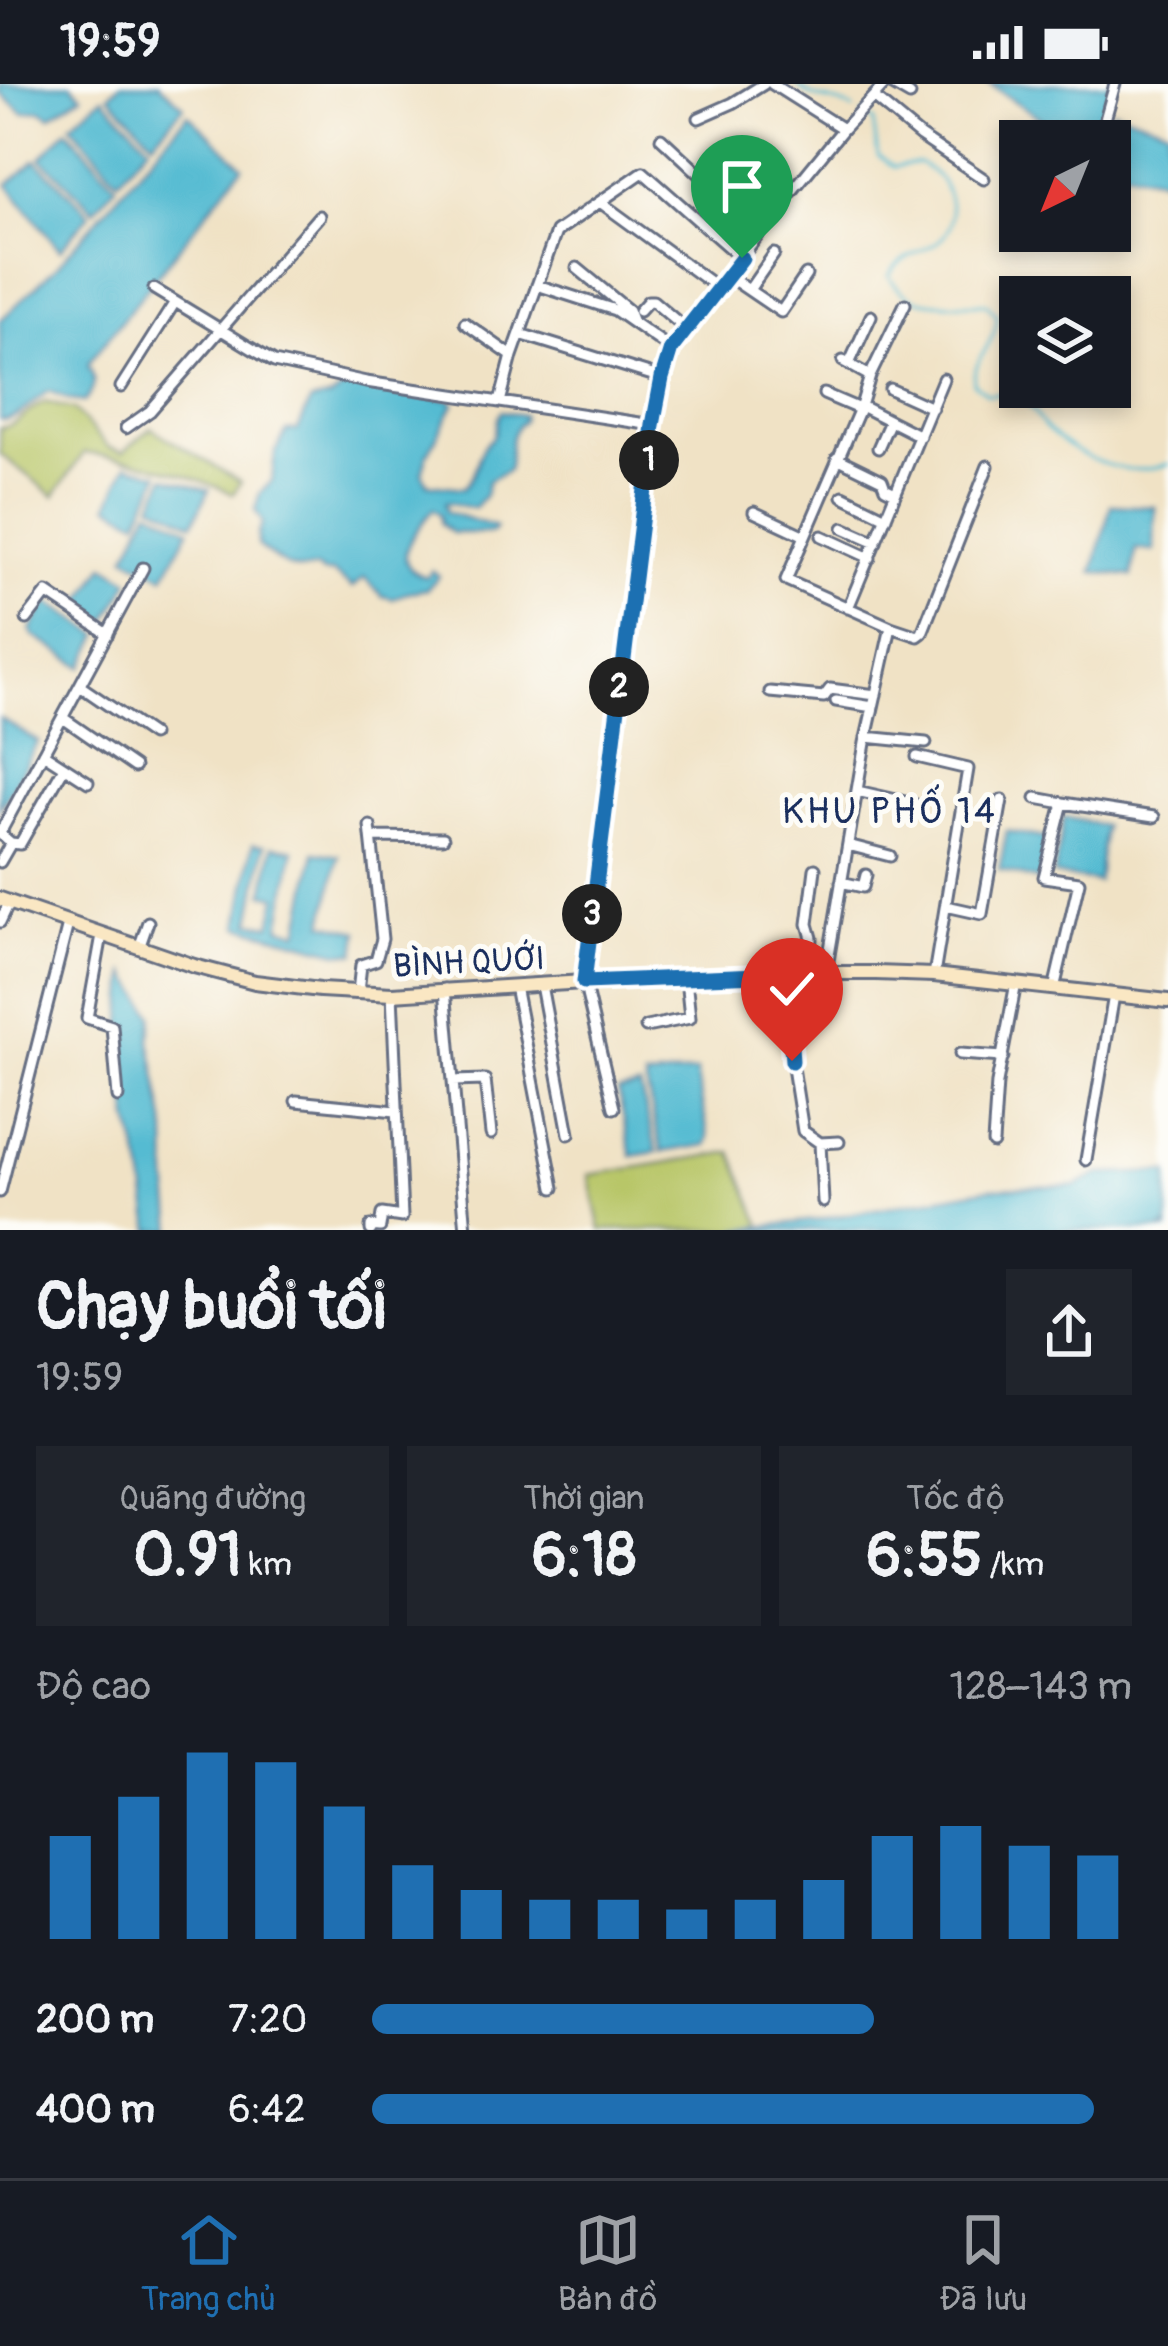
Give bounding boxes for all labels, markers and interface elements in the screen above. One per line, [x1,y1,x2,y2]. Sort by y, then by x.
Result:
text: 19:59 [60,14,160,70]
north arrow [999,120,1131,252]
map controls [999,120,1131,408]
pin [691,135,793,258]
icon: arrive [709,153,775,219]
button: layers [999,276,1131,408]
pin: 1 [619,430,679,490]
text: 1 [643,439,655,480]
pin: 2 [589,657,649,717]
text: 2 [610,666,628,707]
district label: KHU PHỐ 14 [782,784,998,834]
pin: 3 [562,884,622,944]
text: 3 [583,893,601,934]
street label: BÌNH QUỚI [392,938,546,987]
pin [741,938,843,1061]
icon: check [759,956,825,1022]
text: Chạy buổi tối [36,1266,385,1349]
button: share [1006,1269,1132,1395]
text: 19:59 [36,1353,123,1402]
text: Quãng đường [119,1478,306,1519]
text: Thời gian [523,1478,645,1519]
text: Tốc độ [906,1478,1004,1519]
text: 0.91 [133,1519,242,1594]
text: 6:18 [532,1519,636,1594]
text: 6:55 [866,1519,982,1594]
text: km [242,1544,292,1585]
text: /km [982,1544,1044,1585]
text: Độ cao [36,1662,151,1711]
text: 128–143 m [950,1662,1132,1711]
text: 200 m [36,1995,154,2044]
text: 7:20 [228,1995,307,2044]
text: 400 m [36,2085,155,2134]
text: 6:42 [228,2085,306,2134]
tab: Trang chủ [141,2207,276,2320]
tab: Bản đồ [558,2207,657,2320]
tab: Đã lưu [939,2207,1027,2320]

